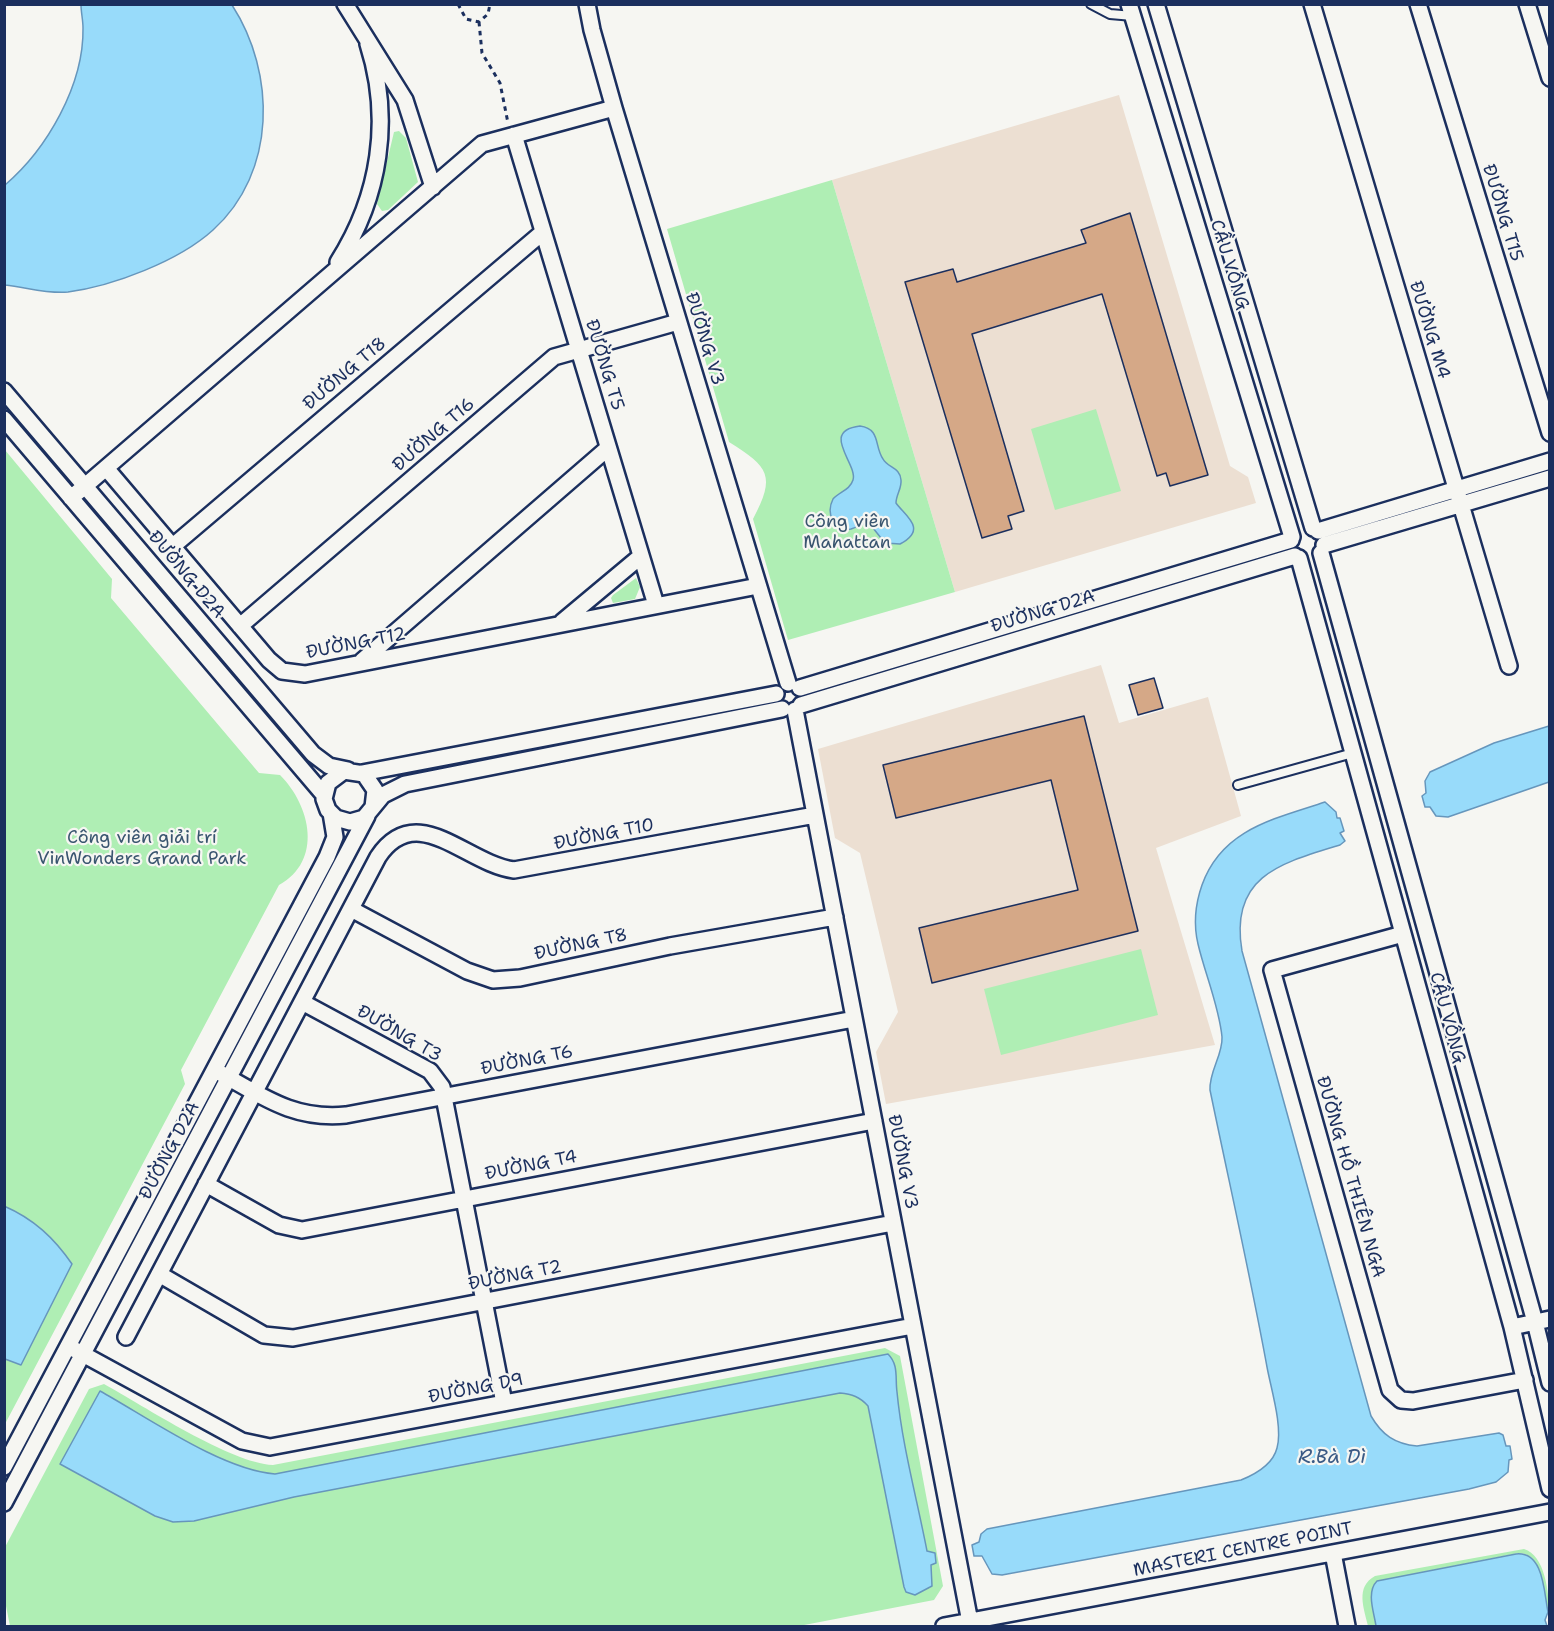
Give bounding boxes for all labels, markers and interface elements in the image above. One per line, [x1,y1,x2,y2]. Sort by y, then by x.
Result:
street label: ĐƯỜNG T15 [1477,162,1527,264]
street label: CẦU VỒNG [1205,217,1253,313]
street label: ĐƯỜNG M4 [1404,278,1454,382]
street label: ĐƯỜNG V3 [680,290,728,388]
street label: ĐƯỜNG T5 [580,317,628,413]
street label: ĐƯỜNG T18 [299,333,391,415]
street label: ĐƯỜNG T16 [389,393,479,477]
park label: Công viên Mahattan [803,511,891,554]
street label: ĐƯỜNG D2A [143,527,229,623]
street label: ĐƯỜNG D2A [988,586,1098,638]
street label: ĐƯỜNG T12 [304,624,408,664]
street label: ĐƯỜNG T10 [552,815,656,855]
park label: Công viên giải trí VinWonders Grand Park [37,827,247,870]
street label: ĐƯỜNG T8 [532,925,630,965]
street label: CẦU VỒNG [1424,970,1470,1066]
street label: ĐƯỜNG T3 [353,1001,445,1067]
street label: ĐƯỜNG T6 [479,1041,575,1081]
street label: ĐƯỜNG HỒ THIÊN NGA [1311,1074,1389,1280]
street label: ĐƯỜNG D2A [135,1098,205,1204]
street label: ĐƯỜNG V3 [882,1113,922,1211]
street label: ĐƯỜNG T4 [483,1146,579,1186]
street label: ĐƯỜNG T2 [466,1256,564,1296]
street label: ĐƯỜNG D9 [427,1369,525,1409]
water label: R.Bà Dì [1298,1446,1366,1470]
street label: MASTERI CENTRE POINT [1131,1518,1355,1582]

